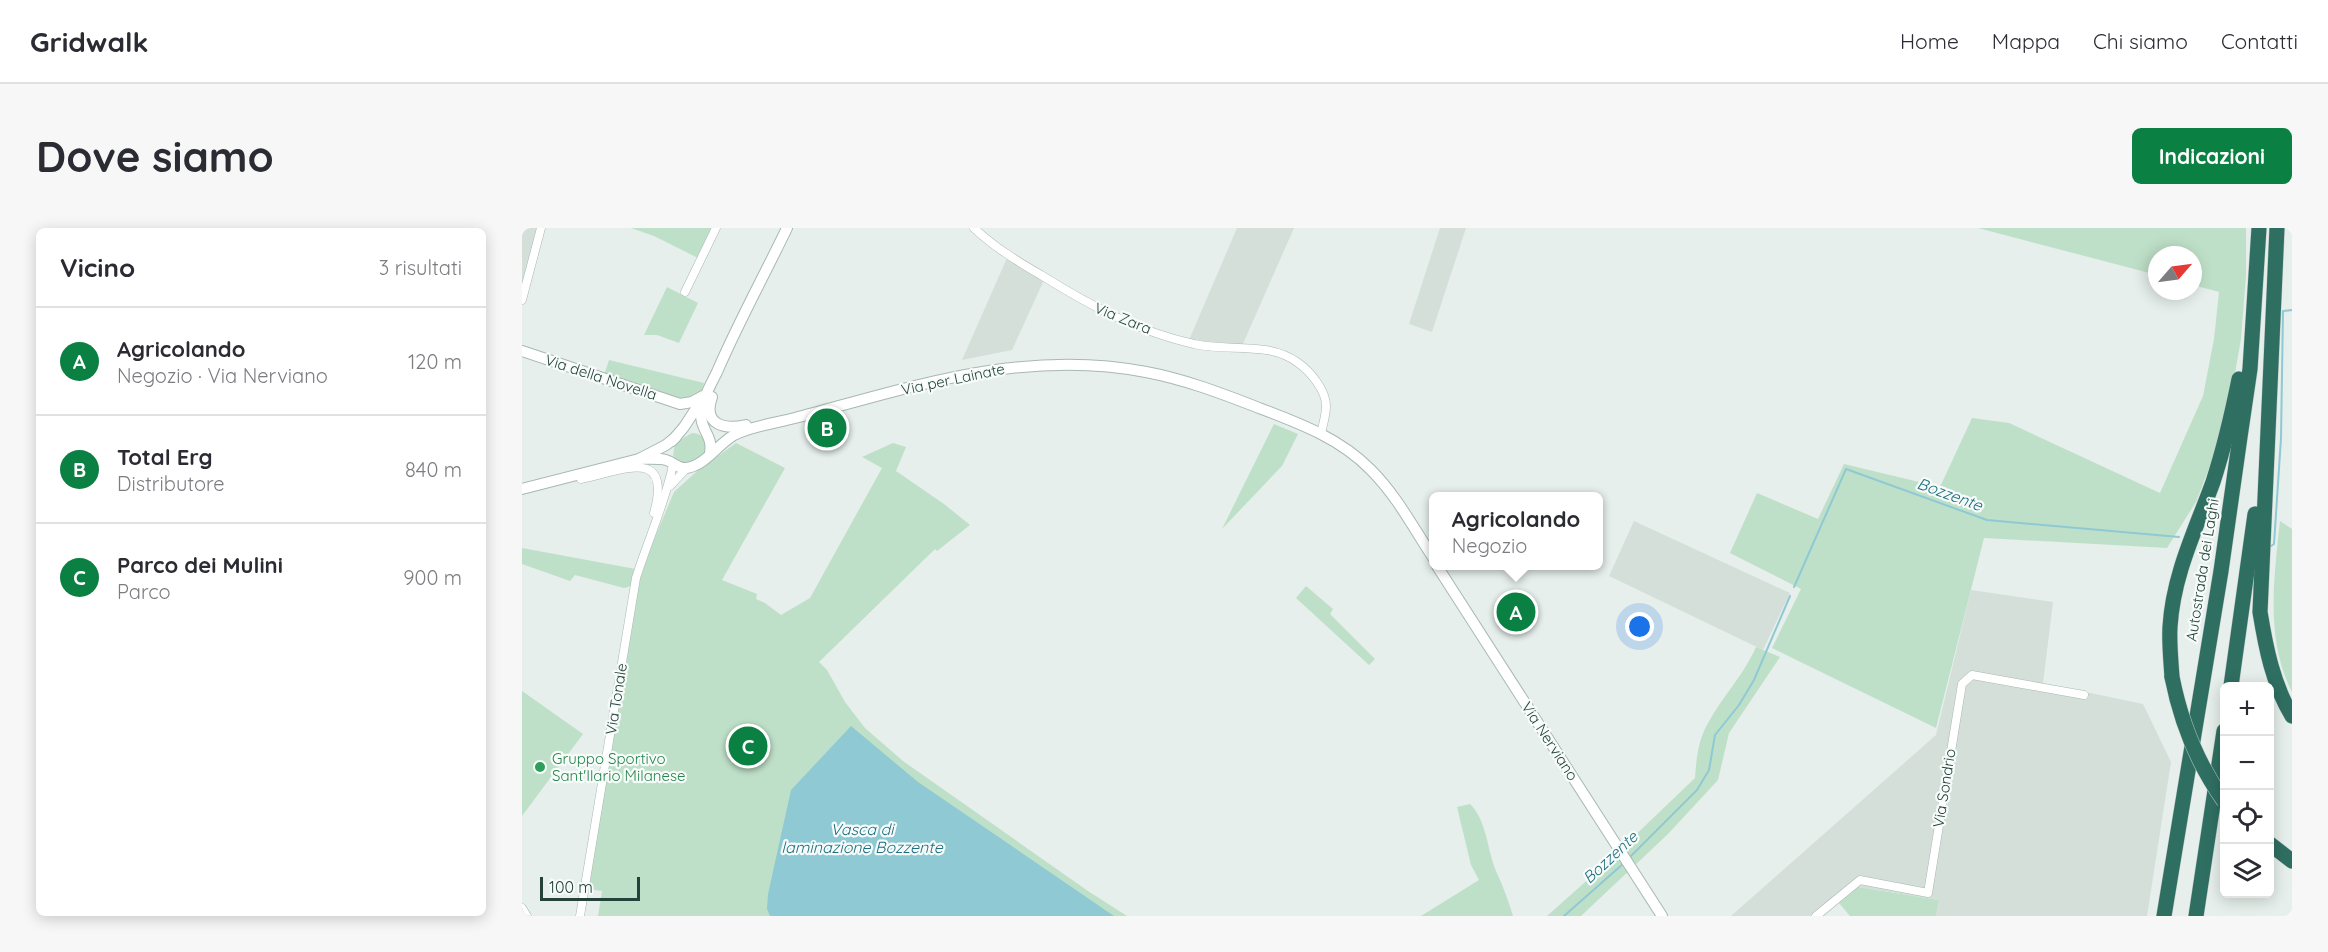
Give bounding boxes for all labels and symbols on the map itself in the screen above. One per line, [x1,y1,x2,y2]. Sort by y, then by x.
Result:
north arrow [2148,246,2202,300]
street label: Via Zara [1092,298,1154,338]
street label: Via della Novella [543,350,659,404]
street label: Via per Lainate [900,359,1006,399]
pin: B [808,406,846,450]
water label: Bozzente [1915,473,1986,515]
street label: Autostrada dei Laghi [2181,497,2223,643]
pin: A [1496,590,1536,634]
your location [1625,612,1654,641]
street label: Via Tonale [601,662,631,736]
street label: Via Nerviano [1517,698,1583,784]
pin: C [728,724,768,768]
street label: Via Sondrio [1928,747,1960,829]
place label: Gruppo Sportivo Sant'Ilario Milanese [552,749,685,785]
marker: Gruppo Sportivo Sant'Ilario Milanese [533,760,547,774]
water label: Vasca di laminazione Bozzente [781,819,944,857]
water label: Bozzente [1578,826,1642,887]
scale bar [540,874,640,902]

